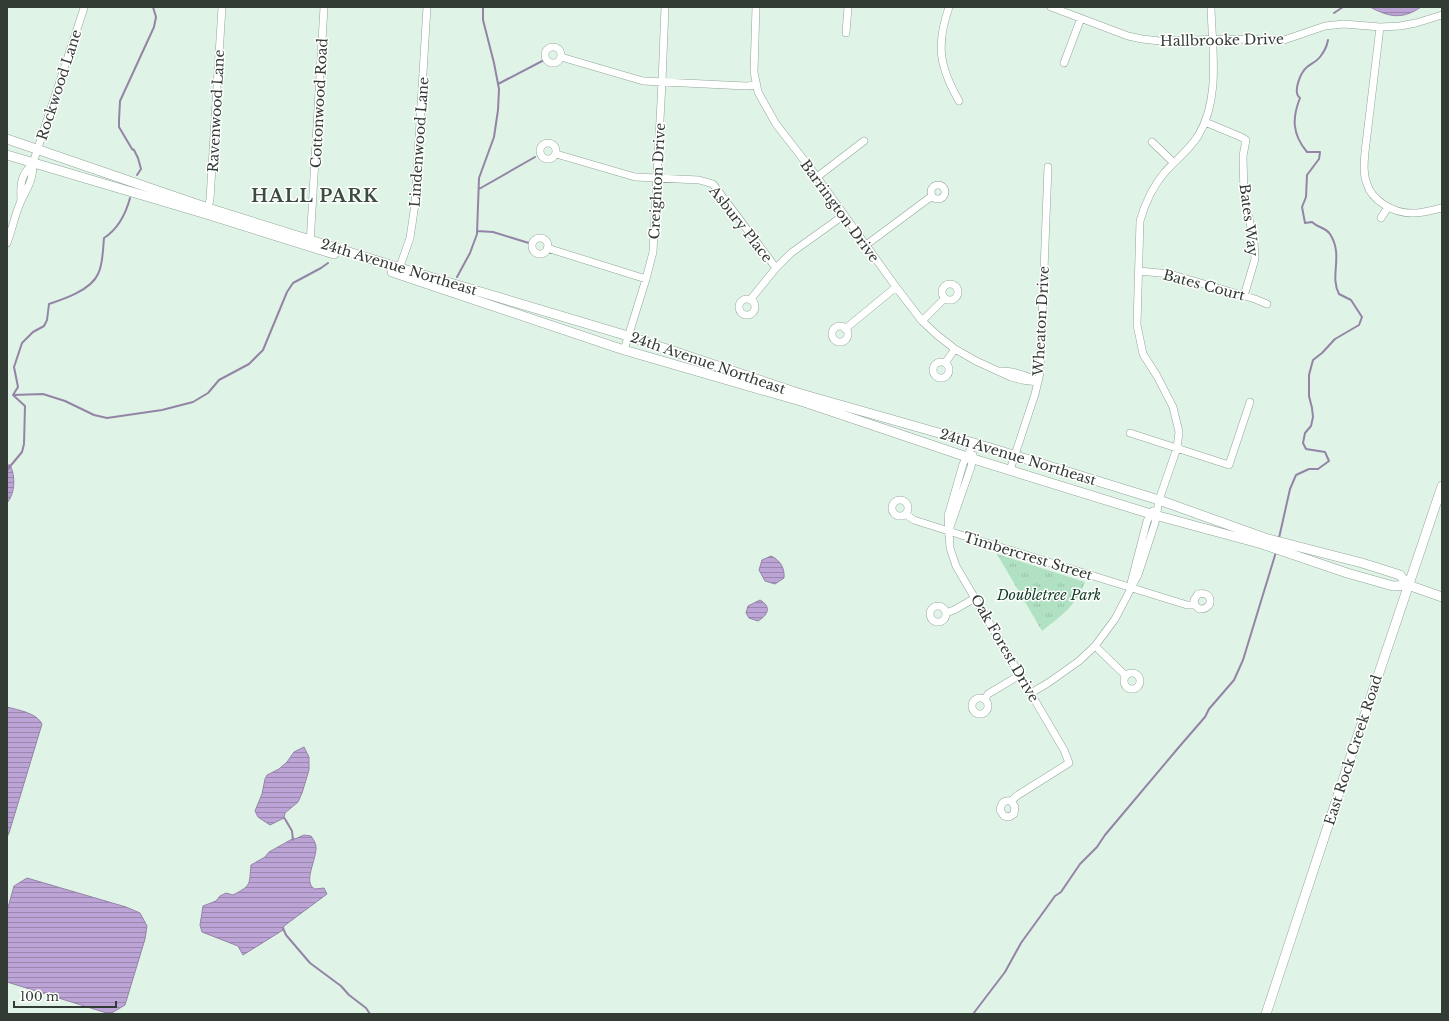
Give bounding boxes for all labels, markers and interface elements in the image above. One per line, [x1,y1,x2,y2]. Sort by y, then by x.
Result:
street label: Rockwood Lane [33,27,85,143]
street label: Hallbrooke Drive [1160,30,1284,50]
street label: Cottonwood Road [307,37,331,168]
street label: Ravenwood Lane [204,49,228,173]
street label: Lindenwood Lane [405,76,433,208]
street label: Creighton Drive [645,122,669,240]
street label: Barrington Drive [797,156,883,266]
street label: Asbury Place [705,181,777,266]
street label: Bates Way [1236,183,1262,258]
district label: HALL PARK [251,185,379,207]
street label: 24th Avenue Northeast [318,235,480,300]
street label: Wheaton Drive [1029,265,1053,378]
street label: Bates Court [1161,265,1248,305]
street label: 24th Avenue Northeast [628,328,789,398]
street label: 24th Avenue Northeast [937,425,1099,490]
street label: Timbercrest Street [961,528,1095,584]
park label: Doubletree Park [996,586,1101,604]
street label: Oak Forest Drive [967,591,1043,705]
street label: East Rock Creek Road [1320,672,1386,827]
scale bar [14,983,116,1009]
text: 100 m [20,989,59,1004]

